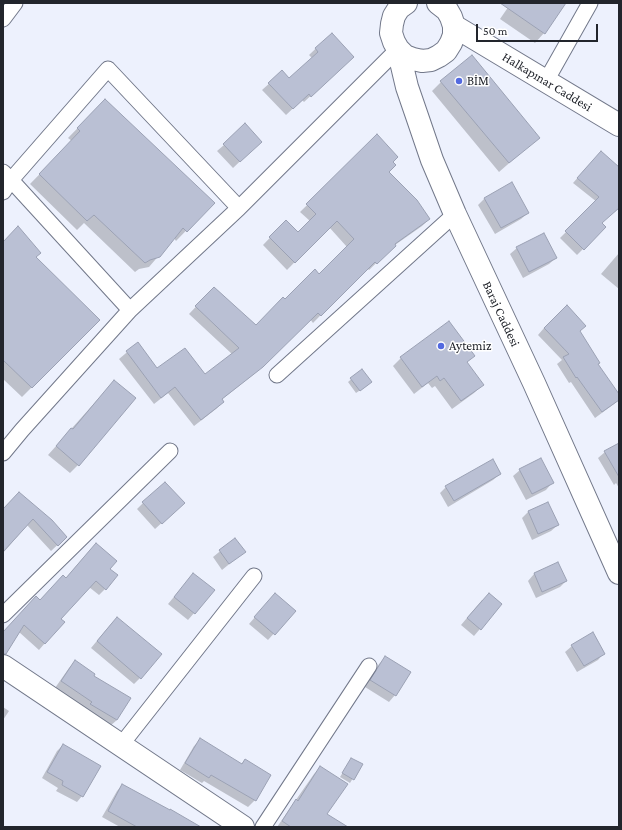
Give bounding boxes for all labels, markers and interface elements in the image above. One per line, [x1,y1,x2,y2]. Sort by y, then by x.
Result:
scale bar [478,16,600,42]
text: 50 m [483,24,507,38]
street label: Halkapınar Caddesi [499,49,595,115]
place label: BİM [467,73,489,89]
marker: BİM [454,76,464,86]
street label: Baraj Caddesi [479,279,523,349]
place label: Aytemiz [449,338,491,354]
marker: Aytemiz [436,341,446,351]

